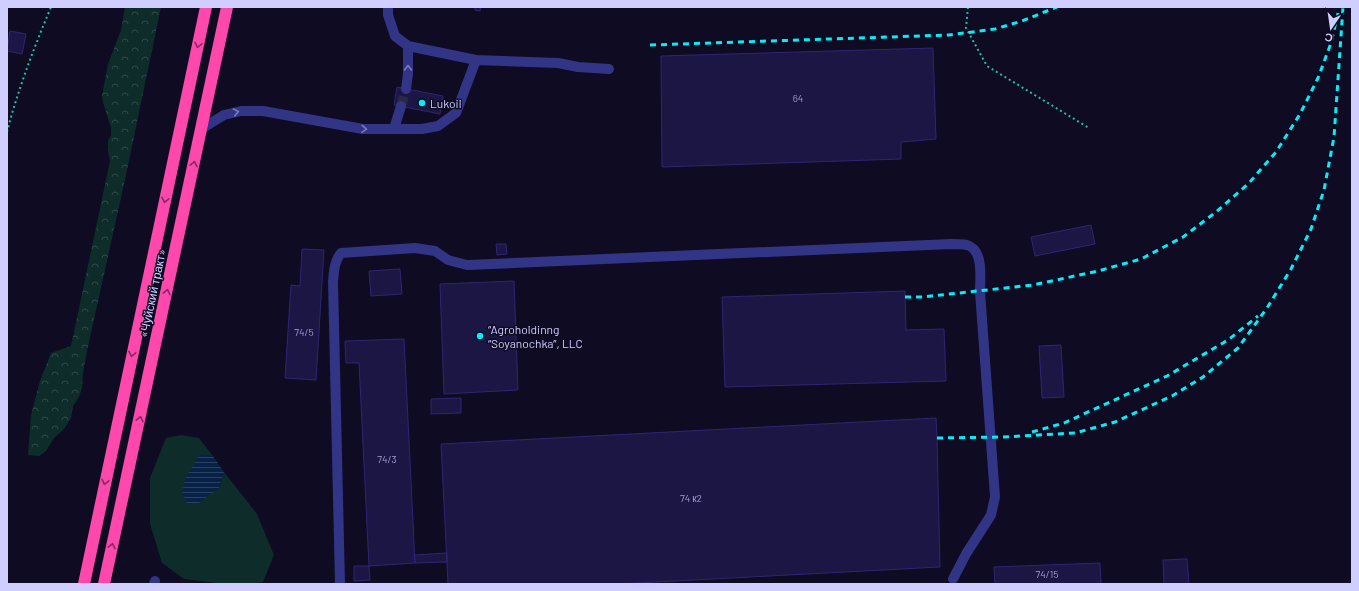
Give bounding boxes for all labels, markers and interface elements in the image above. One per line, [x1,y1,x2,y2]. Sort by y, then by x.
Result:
north arrow [1311,8,1351,48]
text: С [1323,31,1334,45]
one-way arrow [194,42,202,48]
one-way arrow [404,65,412,71]
house number: 64 [793,92,803,104]
place label: Lukoil [430,96,461,110]
marker: Lukoil [417,98,427,108]
one-way arrow [233,109,239,117]
one-way arrow [361,124,367,133]
one-way arrow [189,161,197,168]
one-way arrow [161,197,169,203]
street label: «Чуйский тракт» [136,247,169,339]
one-way arrow [162,288,170,295]
place label: “Agroholdinng “Soyanochka”, LLC [488,322,583,350]
house number: 74/5 [294,326,314,338]
marker: “Agroholdinng “Soyanochka”, LLC [475,331,485,341]
one-way arrow [129,351,137,357]
one-way arrow [135,416,143,422]
house number: 74/3 [377,453,397,465]
one-way arrow [102,478,110,485]
house number: 74 к2 [680,492,702,504]
one-way arrow [108,543,116,549]
house number: 74/15 [1036,568,1058,580]

